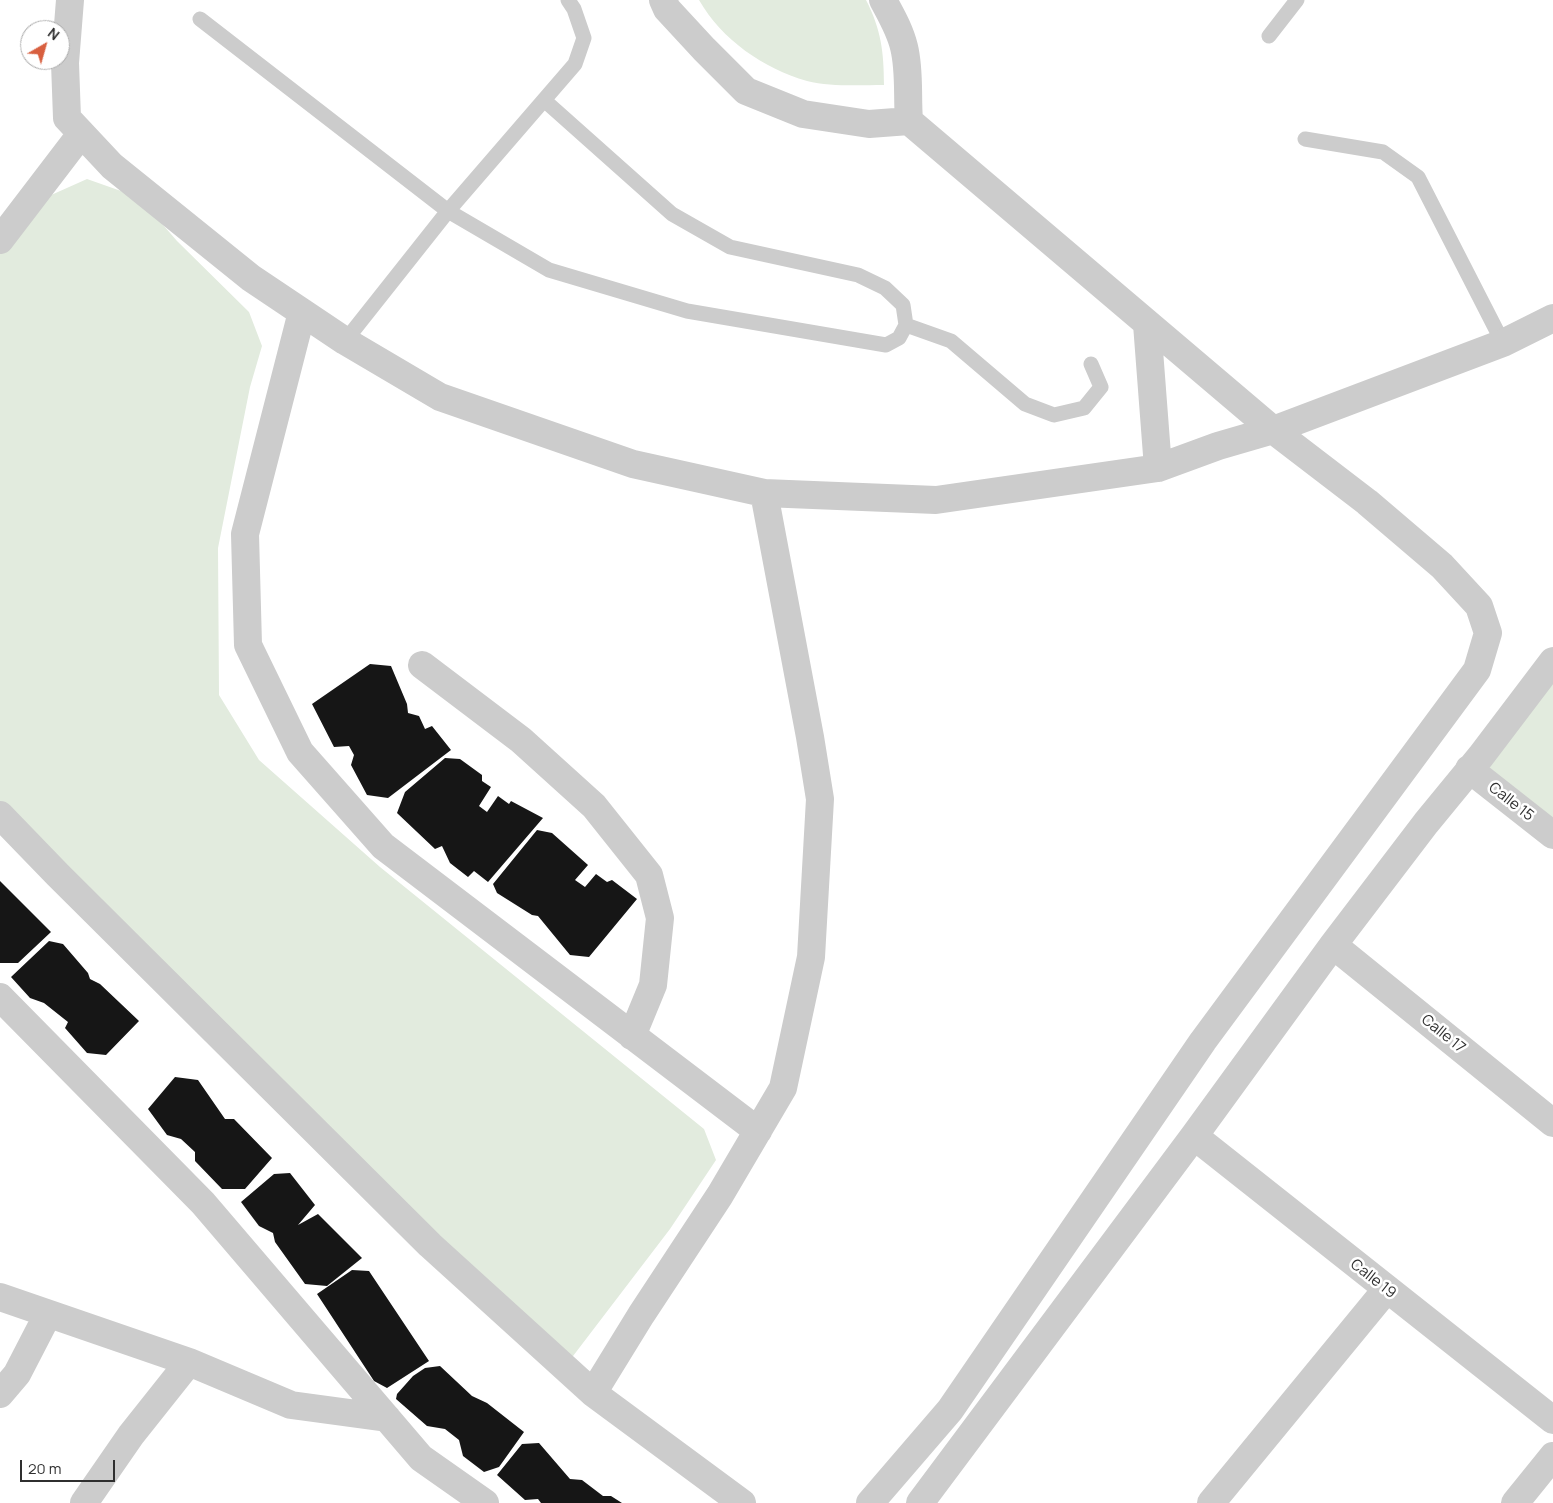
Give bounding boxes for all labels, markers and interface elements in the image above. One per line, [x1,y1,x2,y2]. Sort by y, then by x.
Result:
north arrow [20,20,70,70]
text: N [44,23,64,44]
street label: Calle 15 [1485,779,1537,825]
street label: Calle 17 [1417,1011,1469,1057]
street label: Calle 19 [1347,1256,1399,1302]
scale bar [22,1450,118,1482]
text: 20 m [28,1458,61,1479]

